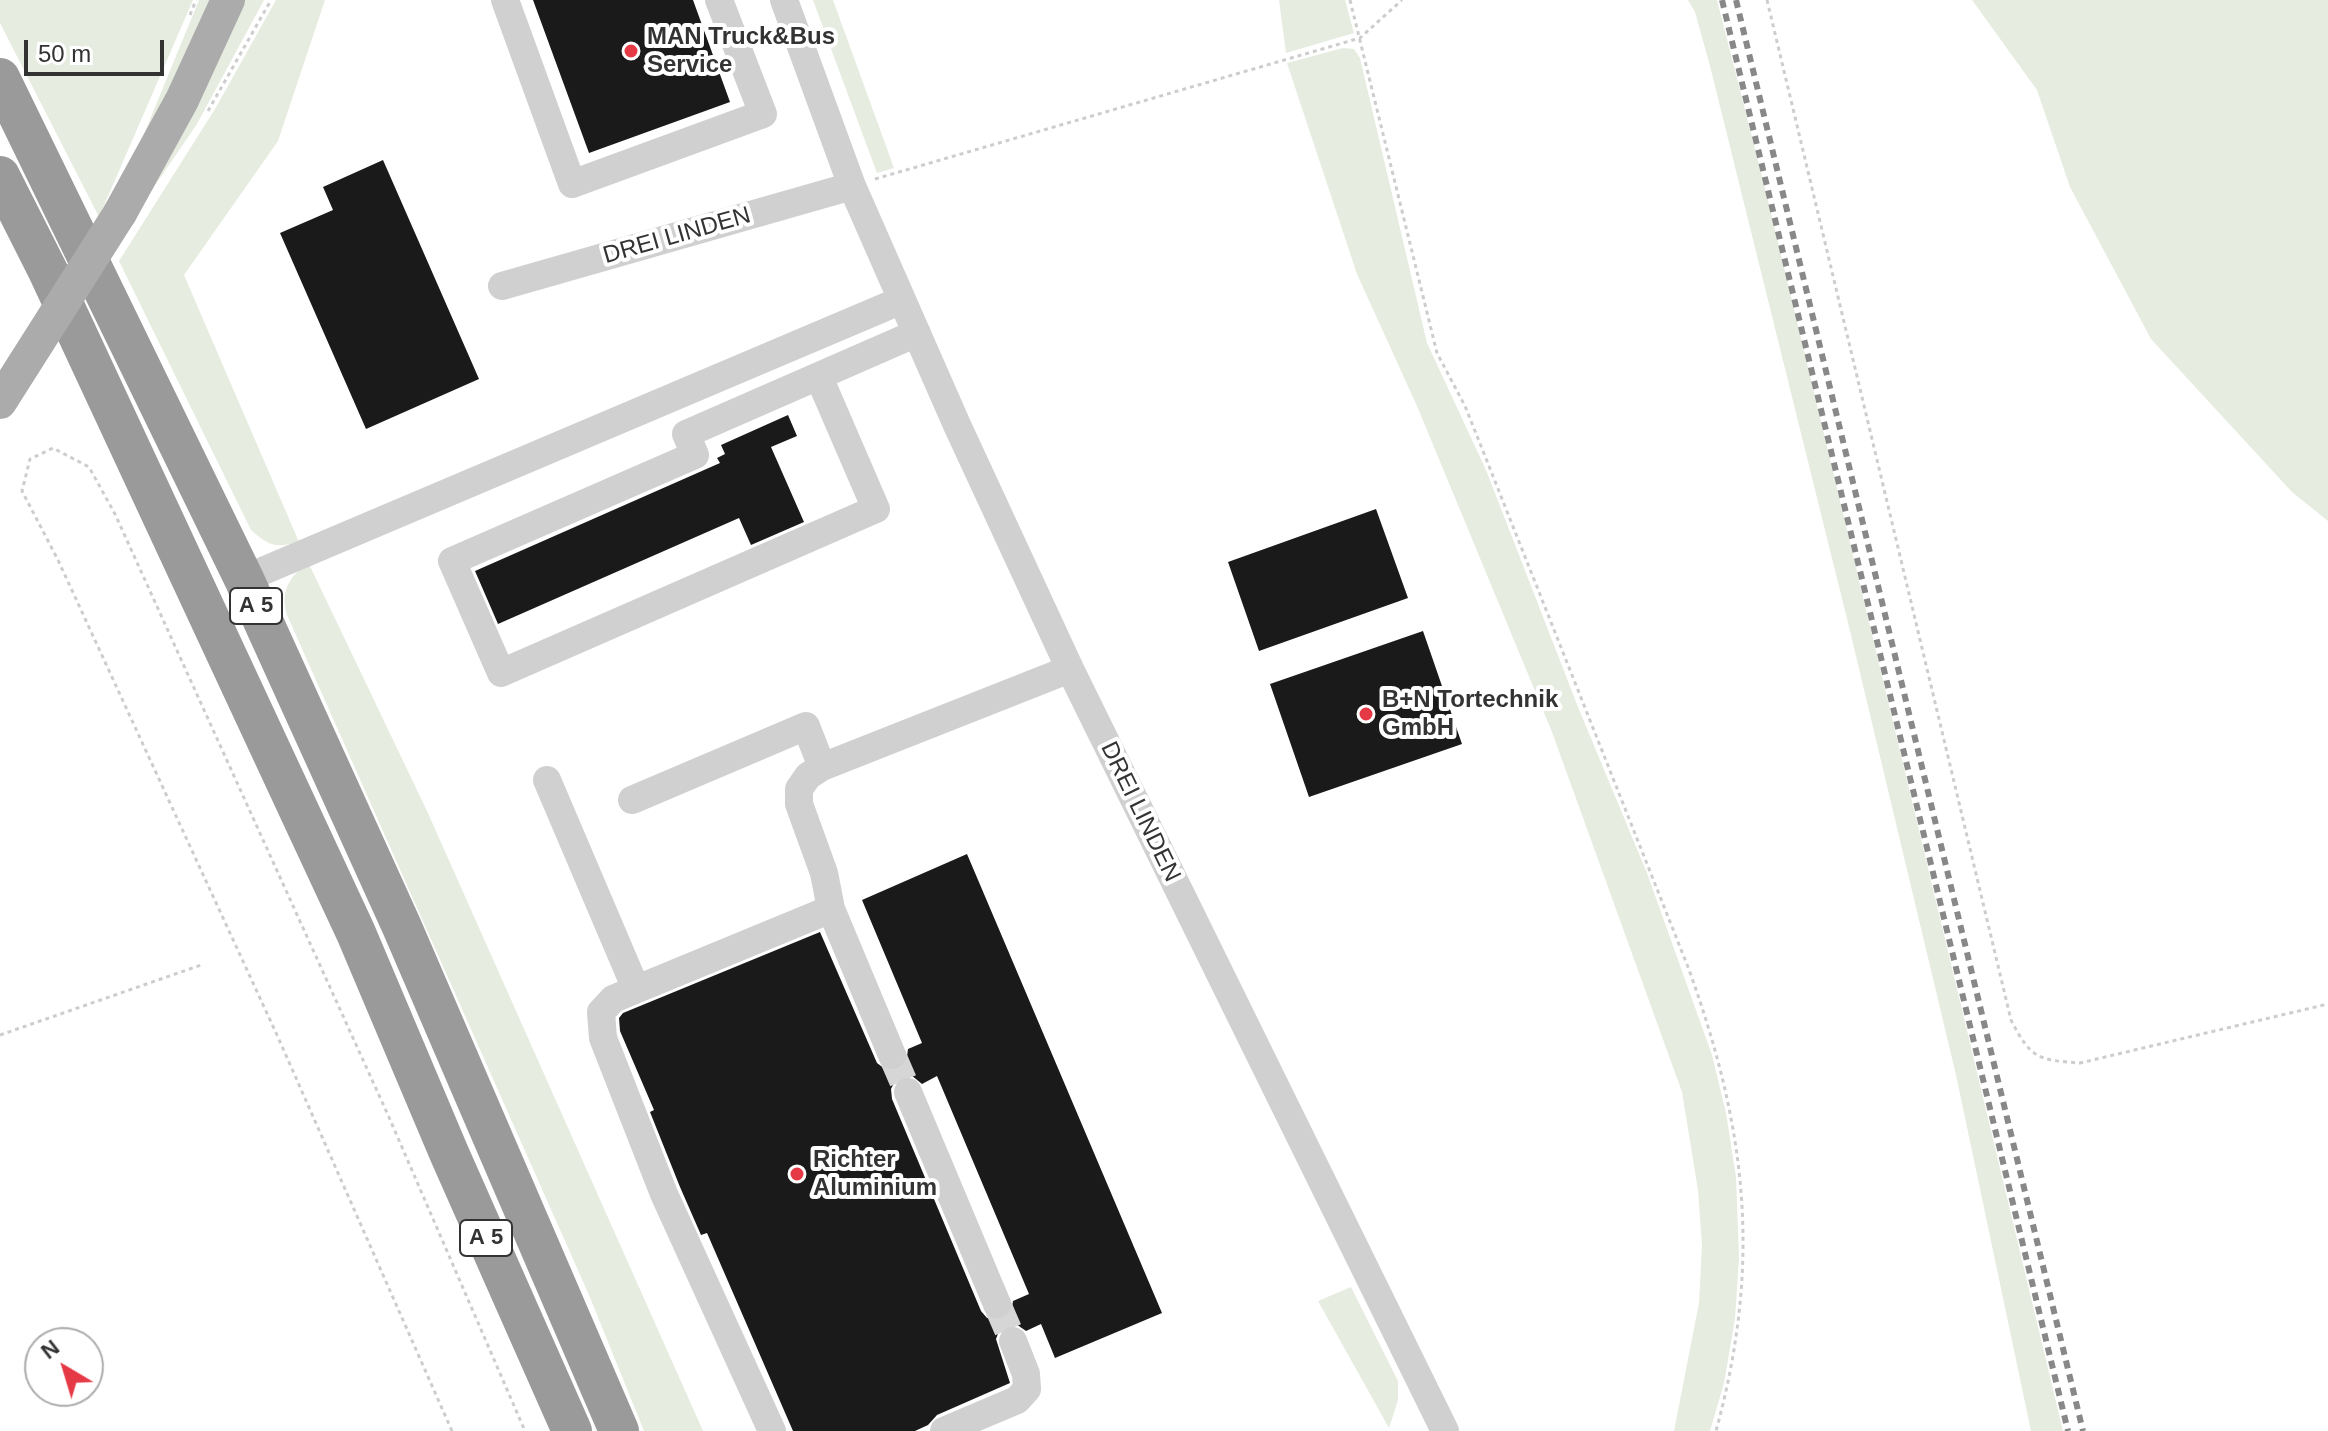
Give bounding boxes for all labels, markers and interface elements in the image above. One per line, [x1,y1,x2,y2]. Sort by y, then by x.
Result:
place label: MAN Truck&Bus Service [647,23,835,79]
scale bar [28,24,168,74]
text: 50 m [38,40,91,67]
marker: MAN Truck&Bus Service [622,42,640,60]
street label: DREI LINDEN [600,201,754,271]
road number: A 5 [230,588,282,624]
place label: B+N Tortechnik GmbH [1382,686,1558,742]
marker: B+N Tortechnik GmbH [1357,705,1375,723]
street label: DREI LINDEN [1094,737,1186,887]
place label: Richter Aluminium [813,1146,937,1202]
marker: Richter Aluminium [788,1165,806,1183]
road number: A 5 [460,1220,512,1256]
north arrow [24,1327,104,1407]
text: N [36,1335,64,1364]

